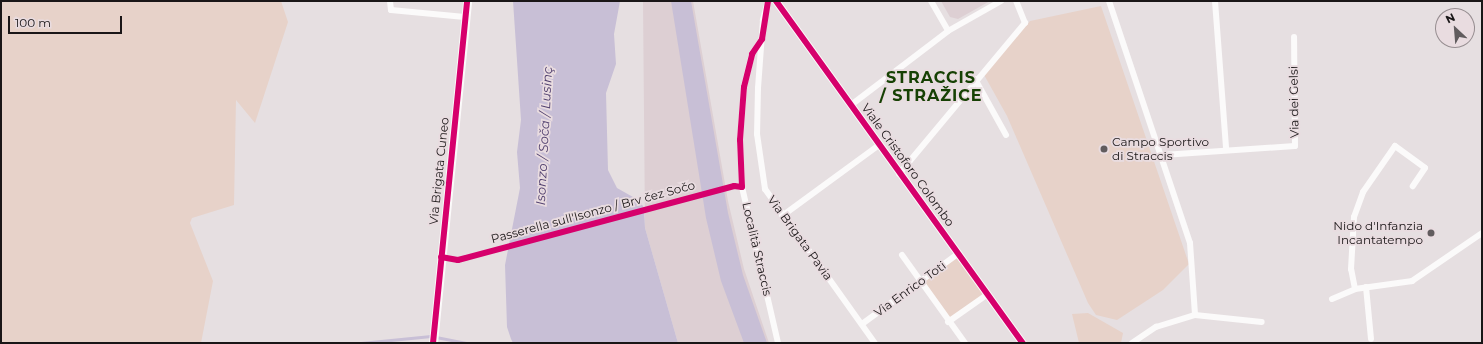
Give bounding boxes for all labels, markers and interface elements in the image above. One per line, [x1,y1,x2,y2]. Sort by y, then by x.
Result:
scale bar [10,8,124,34]
north arrow [1435,8,1475,48]
text: N [1443,10,1457,26]
text: 100 m [15,15,51,30]
water label: Isonzo / Soča / Lusinç [533,66,555,206]
street label: Via dei Gelsi [1286,66,1302,138]
district label: STRACCIS / STRAŽICE [879,68,983,106]
street label: Viale Cristoforo Colombo [859,101,957,229]
street label: Via Brigata Cuneo [426,117,452,225]
place label: Campo Sportivo di Straccis [1112,135,1209,163]
marker: Campo Sportivo di Straccis [1099,144,1109,154]
street label: Passerella sull'Isonzo / Brv čez Sočo [489,178,697,246]
street label: Via Brigata Pavia [764,193,836,283]
street label: Località Straccis [739,201,775,297]
place label: Nido d'Infanzia Incantatempo [1333,219,1423,247]
marker: Nido d'Infanzia Incantatempo [1426,228,1436,238]
street label: Via Enrico Toti [871,258,949,320]

